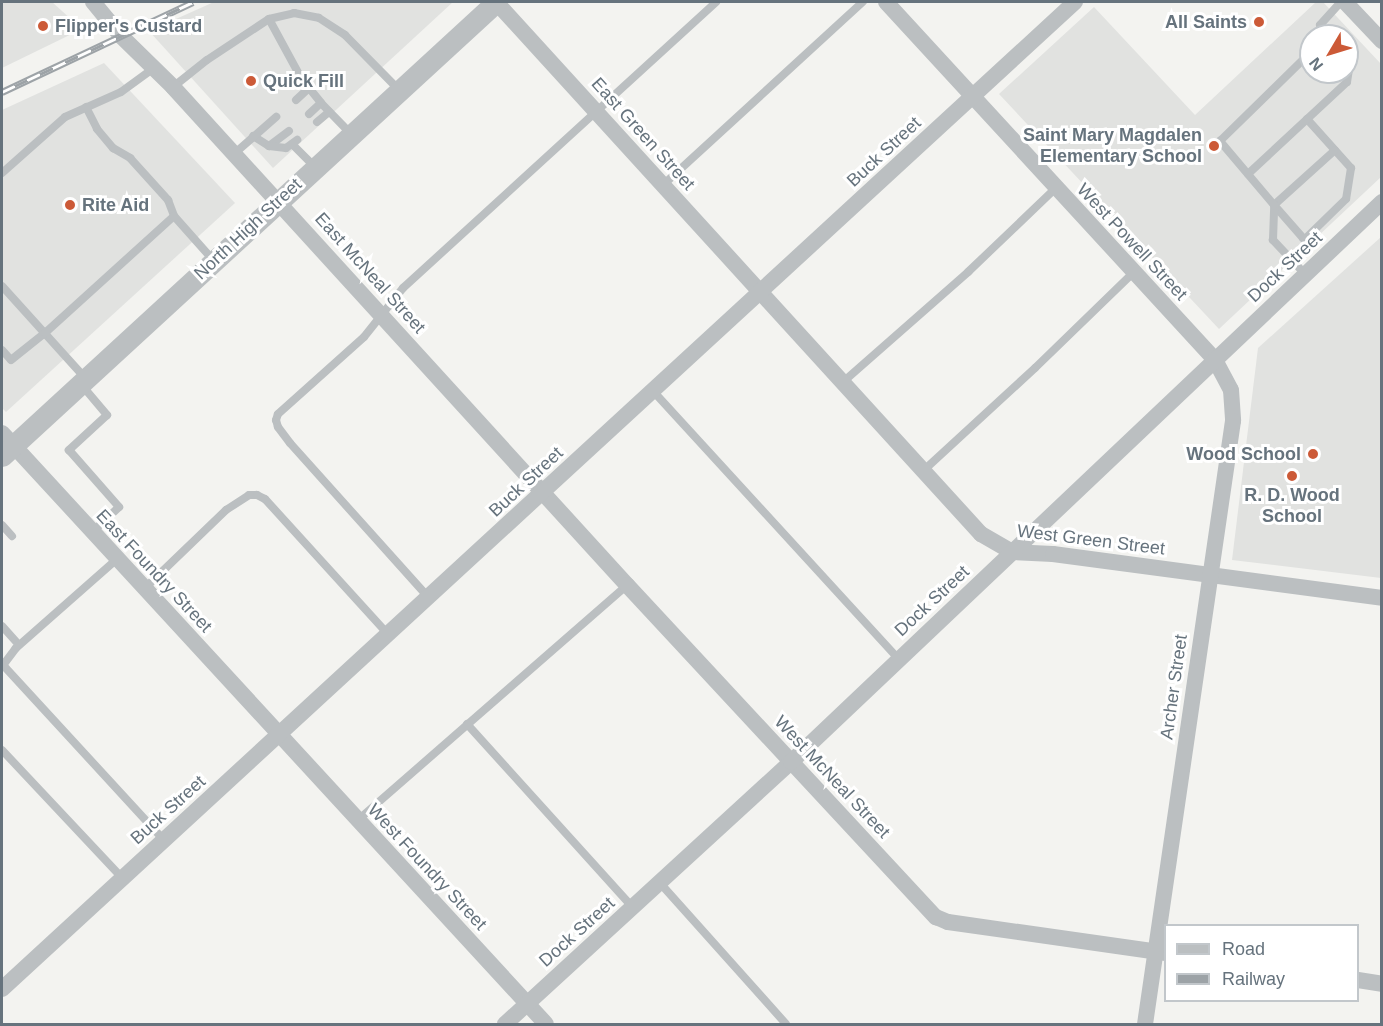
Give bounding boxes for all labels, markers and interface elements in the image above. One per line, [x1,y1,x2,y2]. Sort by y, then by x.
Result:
place label: All Saints [1165,11,1247,33]
place label: Flipper's Custard [55,15,202,37]
marker: All Saints [1252,15,1266,29]
marker: Flipper's Custard [36,19,50,33]
north arrow [1299,24,1359,84]
text: N [1306,54,1326,74]
place label: Quick Fill [263,70,344,92]
street label: East Green Street [587,73,699,195]
marker: Quick Fill [244,74,258,88]
street label: Buck Street [843,112,925,192]
place label: Saint Mary Magdalen Elementary School [1023,125,1202,168]
marker: Saint Mary Magdalen Elementary School [1207,139,1221,153]
street label: North High Street [190,174,306,284]
street label: West Powell Street [1072,179,1192,305]
place label: Rite Aid [82,194,150,216]
marker: Rite Aid [63,198,77,212]
street label: East McNeal Street [310,208,430,338]
street label: Dock Street [1243,227,1327,307]
street label: Buck Street [485,442,567,522]
place label: Wood School [1186,443,1301,465]
marker: Wood School [1306,447,1320,461]
marker: R. D. Wood School [1285,469,1299,483]
place label: R. D. Wood School [1244,485,1340,528]
street label: East Foundry Street [92,505,216,637]
street label: West Green Street [1016,520,1166,560]
street label: Dock Street [890,561,974,641]
street label: Archer Street [1156,633,1192,741]
street label: West McNeal Street [770,711,894,843]
street label: Buck Street [126,771,210,849]
street label: West Foundry Street [363,799,491,935]
street label: Dock Street [535,893,619,971]
legend [1164,924,1359,1002]
text: Road [1222,939,1265,959]
text: Railway [1222,969,1285,989]

